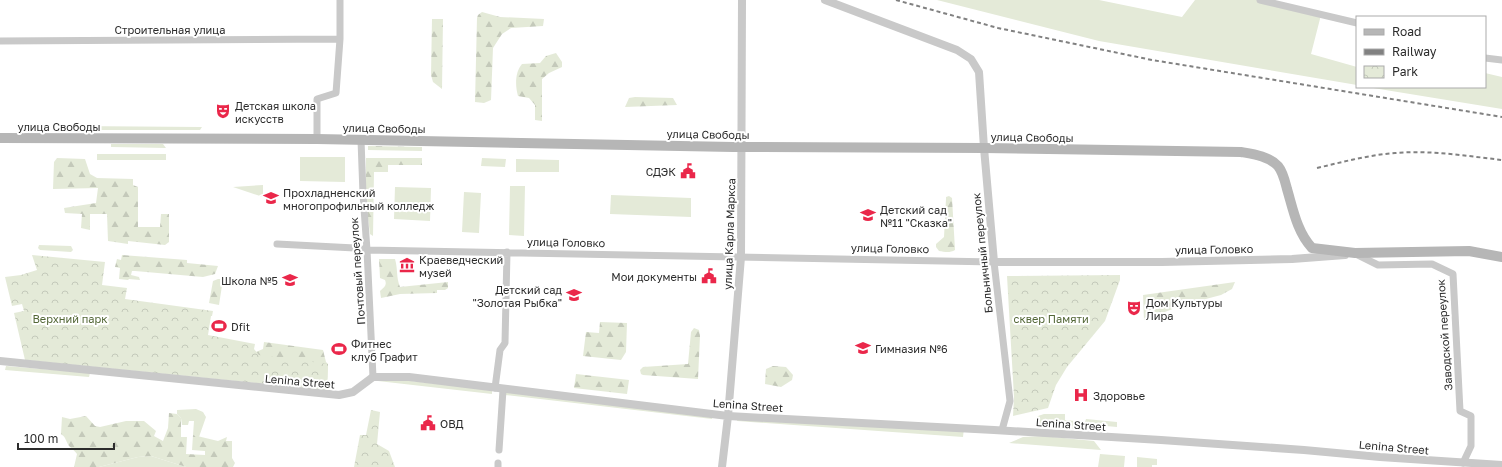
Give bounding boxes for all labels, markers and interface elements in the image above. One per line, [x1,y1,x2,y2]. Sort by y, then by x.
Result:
legend [1356,16,1486,88]
street label: Строительная улица [115,23,225,36]
text: Road [1392,24,1421,39]
text: Railway [1392,44,1437,59]
text: Park [1392,64,1418,79]
place label: Детская школа искусств [235,99,316,125]
theatre icon: Детская школа искусств [214,102,232,120]
street label: улица Свободы [18,120,101,133]
street label: улица Свободы [342,121,426,135]
street label: улица Свободы [666,127,750,141]
street label: улица Свободы [990,130,1074,144]
public building icon: СДЭК [679,162,697,180]
place label: СДЭК [646,165,676,178]
street label: улица Карла Маркса [721,178,737,290]
place label: Прохладненский многопрофильный колледж [283,186,435,212]
school or university icon: Прохладненский многопрофильный колледж [262,189,280,207]
street label: Больничный переулок [969,192,995,314]
place label: Детский сад №11 "Сказка" [880,203,952,229]
school or university icon: Детский сад №11 "Сказка" [859,206,877,224]
street label: Почтовый переулок [347,216,367,325]
street label: улица Головко [527,235,606,249]
street label: улица Головко [851,241,930,255]
street label: улица Головко [1175,242,1254,256]
place label: Краеведческий музей [419,253,503,279]
museum icon: Краеведческий музей [398,256,416,274]
public building icon: Мои документы [700,267,718,285]
place label: Мои документы [611,270,697,283]
school or university icon: Школа №5 [281,271,299,289]
place label: Школа №5 [221,274,278,287]
street label: Заводской переулок [1434,278,1454,391]
place label: Детский сад "Золотая Рыбка" [472,283,562,309]
school or university icon: Детский сад "Золотая Рыбка" [565,286,583,304]
place label: Дом Культуры Лира [1146,296,1223,322]
theatre icon: Дом Культуры Лира [1125,299,1143,317]
park label: Верхний парк [32,312,108,325]
park label: сквер Памяти [1013,312,1089,325]
sports icon: Dfit [210,317,228,335]
place label: Dfit [231,320,250,333]
place label: Фитнес клуб Графит [351,337,418,363]
school or university icon: Гимназия №6 [854,339,872,357]
sports icon: Фитнес клуб Графит [330,340,348,358]
place label: Гимназия №6 [875,342,948,355]
street label: Lenina Street [264,371,336,391]
hospital icon: Здоровье [1072,386,1090,404]
place label: Здоровье [1093,389,1145,402]
street label: Lenina Street [712,396,784,414]
public building icon: ОВД [419,414,437,432]
street label: Lenina Street [1035,415,1107,433]
place label: ОВД [440,417,464,430]
scale bar [18,425,114,451]
text: 100 m [24,431,58,446]
street label: Lenina Street [1358,437,1430,457]

